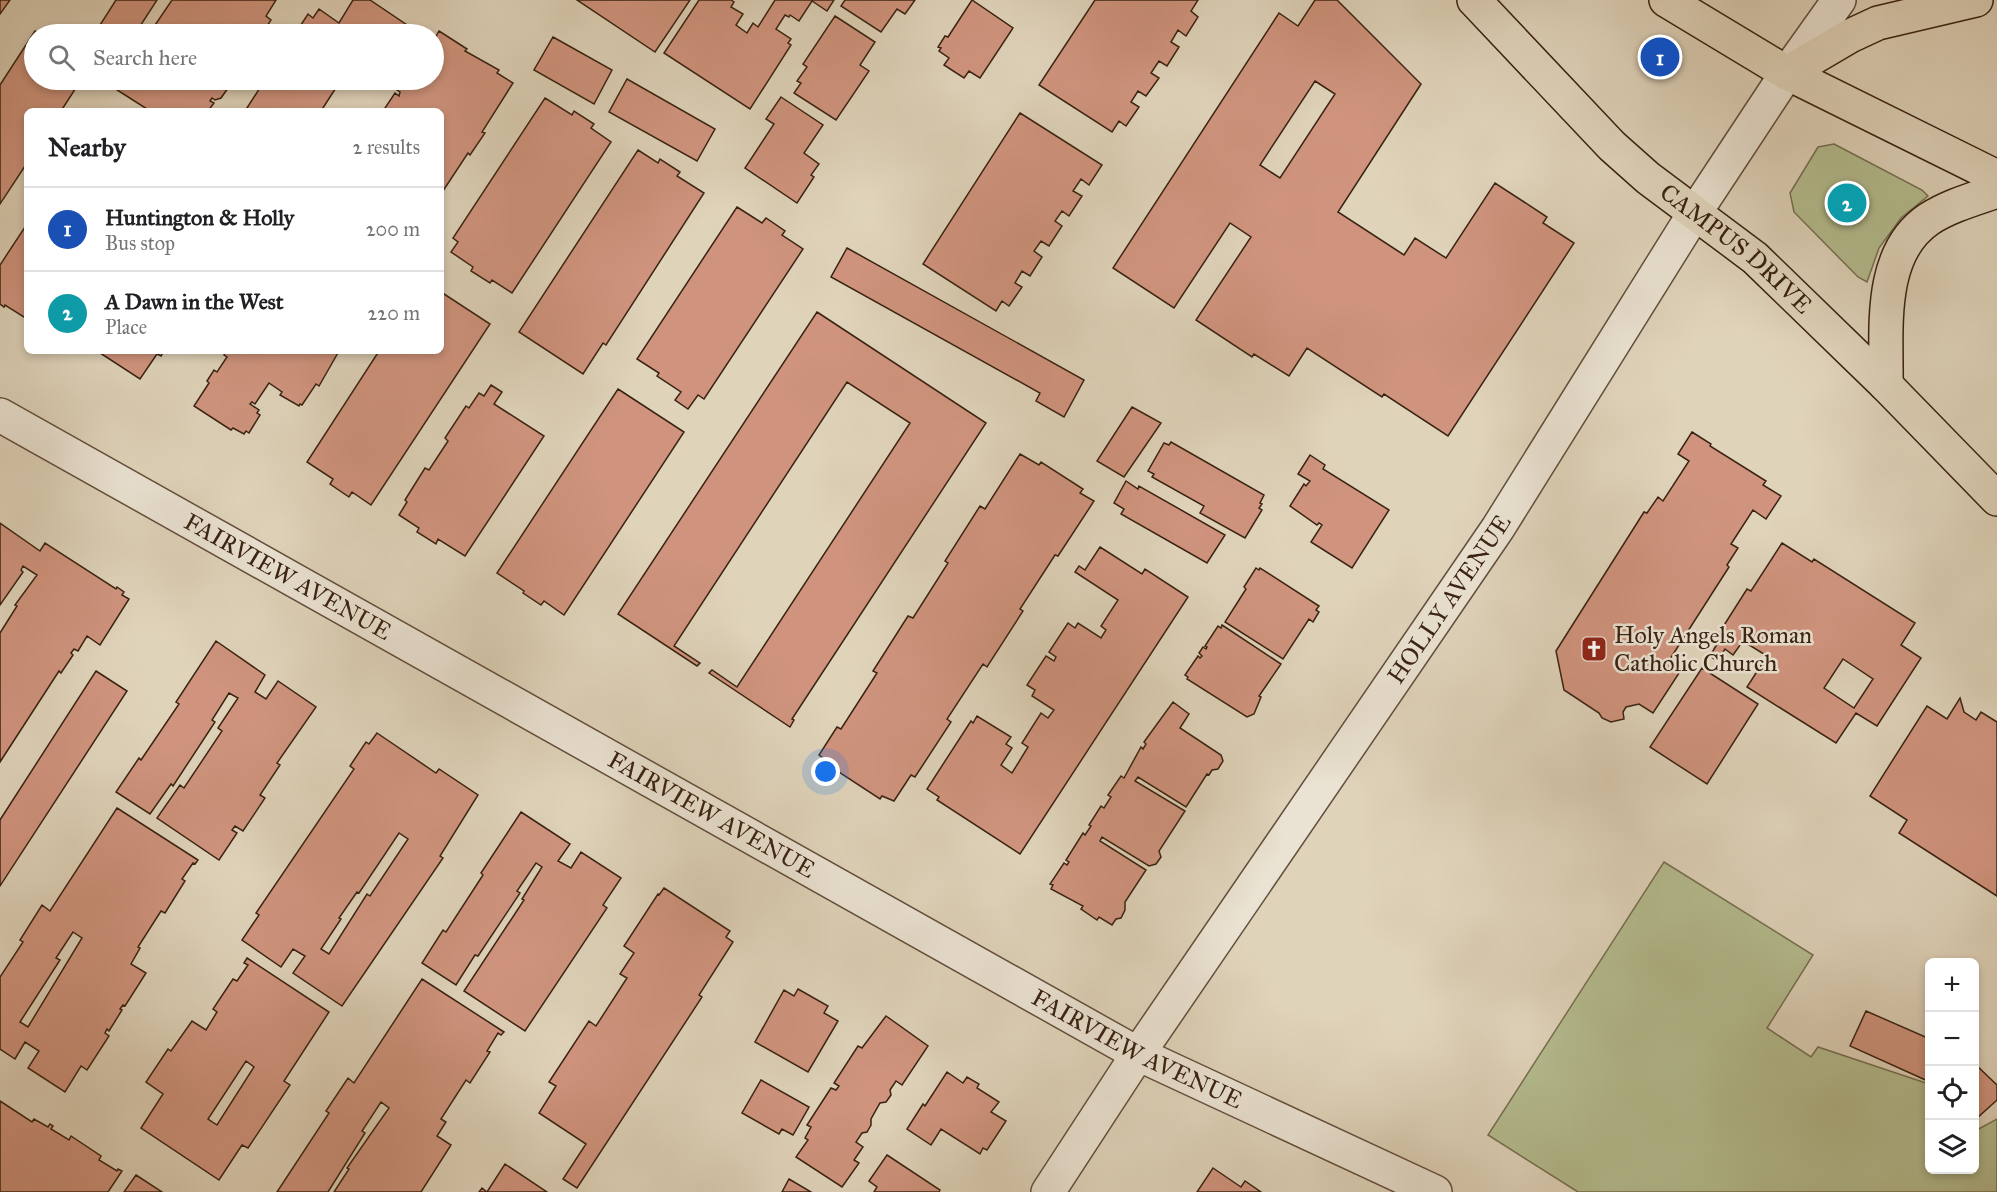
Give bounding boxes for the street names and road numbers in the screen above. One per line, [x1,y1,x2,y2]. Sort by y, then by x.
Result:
street label: CAMPUS DRIVE [1654,177,1818,320]
street label: FAIRVIEW AVENUE [179,506,397,647]
street label: HOLLY AVENUE [1381,509,1518,689]
street label: FAIRVIEW AVENUE [603,744,821,885]
street label: FAIRVIEW AVENUE [1026,982,1247,1115]

